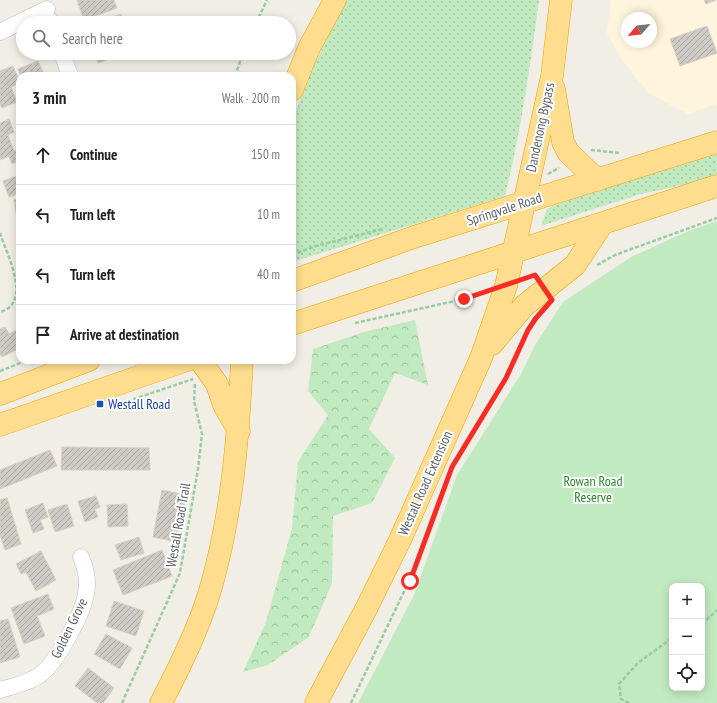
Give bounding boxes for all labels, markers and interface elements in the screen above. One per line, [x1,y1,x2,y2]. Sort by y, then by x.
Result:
north arrow [621,12,657,48]
search box [16,16,296,60]
icon: search [30,27,52,49]
text: Search here [62,29,123,48]
street label: Dandenong Bypass [522,80,558,174]
text: 3 min [32,87,66,109]
text: Walk · 200 m [222,90,280,107]
icon: ahead [32,144,54,166]
text: Continue [70,145,117,164]
text: 150 m [251,146,280,163]
street label: Springvale Road [464,188,544,230]
icon: left [32,204,54,226]
text: Turn left [70,205,115,224]
text: 10 m [257,206,280,223]
icon: left [32,264,54,286]
text: Turn left [70,265,115,284]
text: 40 m [257,266,280,283]
route end [455,290,473,308]
icon: arrive [32,324,54,346]
text: Arrive at destination [70,325,179,344]
place label: Westall Road [108,395,170,413]
marker: Westall Road [95,399,105,409]
street label: Westall Road Extension [394,428,456,538]
park label: Rowan Road Reserve [564,472,622,506]
street label: Westall Road Trail [162,481,194,569]
route start [401,572,419,590]
map controls [669,583,705,691]
button: + [669,583,705,619]
street label: Golden Grove [47,595,91,661]
button: − [669,619,705,655]
button: locate [669,655,705,691]

